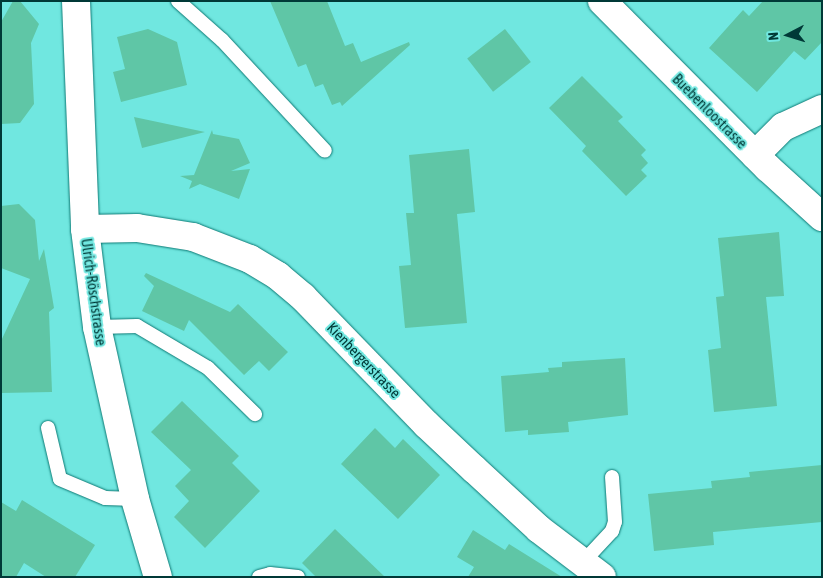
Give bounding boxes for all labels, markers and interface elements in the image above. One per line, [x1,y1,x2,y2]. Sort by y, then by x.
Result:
north arrow [763,10,813,60]
text: N [765,32,781,41]
street label: Buebenloostrasse [669,70,751,152]
street label: Ulrich-Röschstrasse [78,237,110,347]
street label: Kienbergerstrasse [323,318,405,402]

